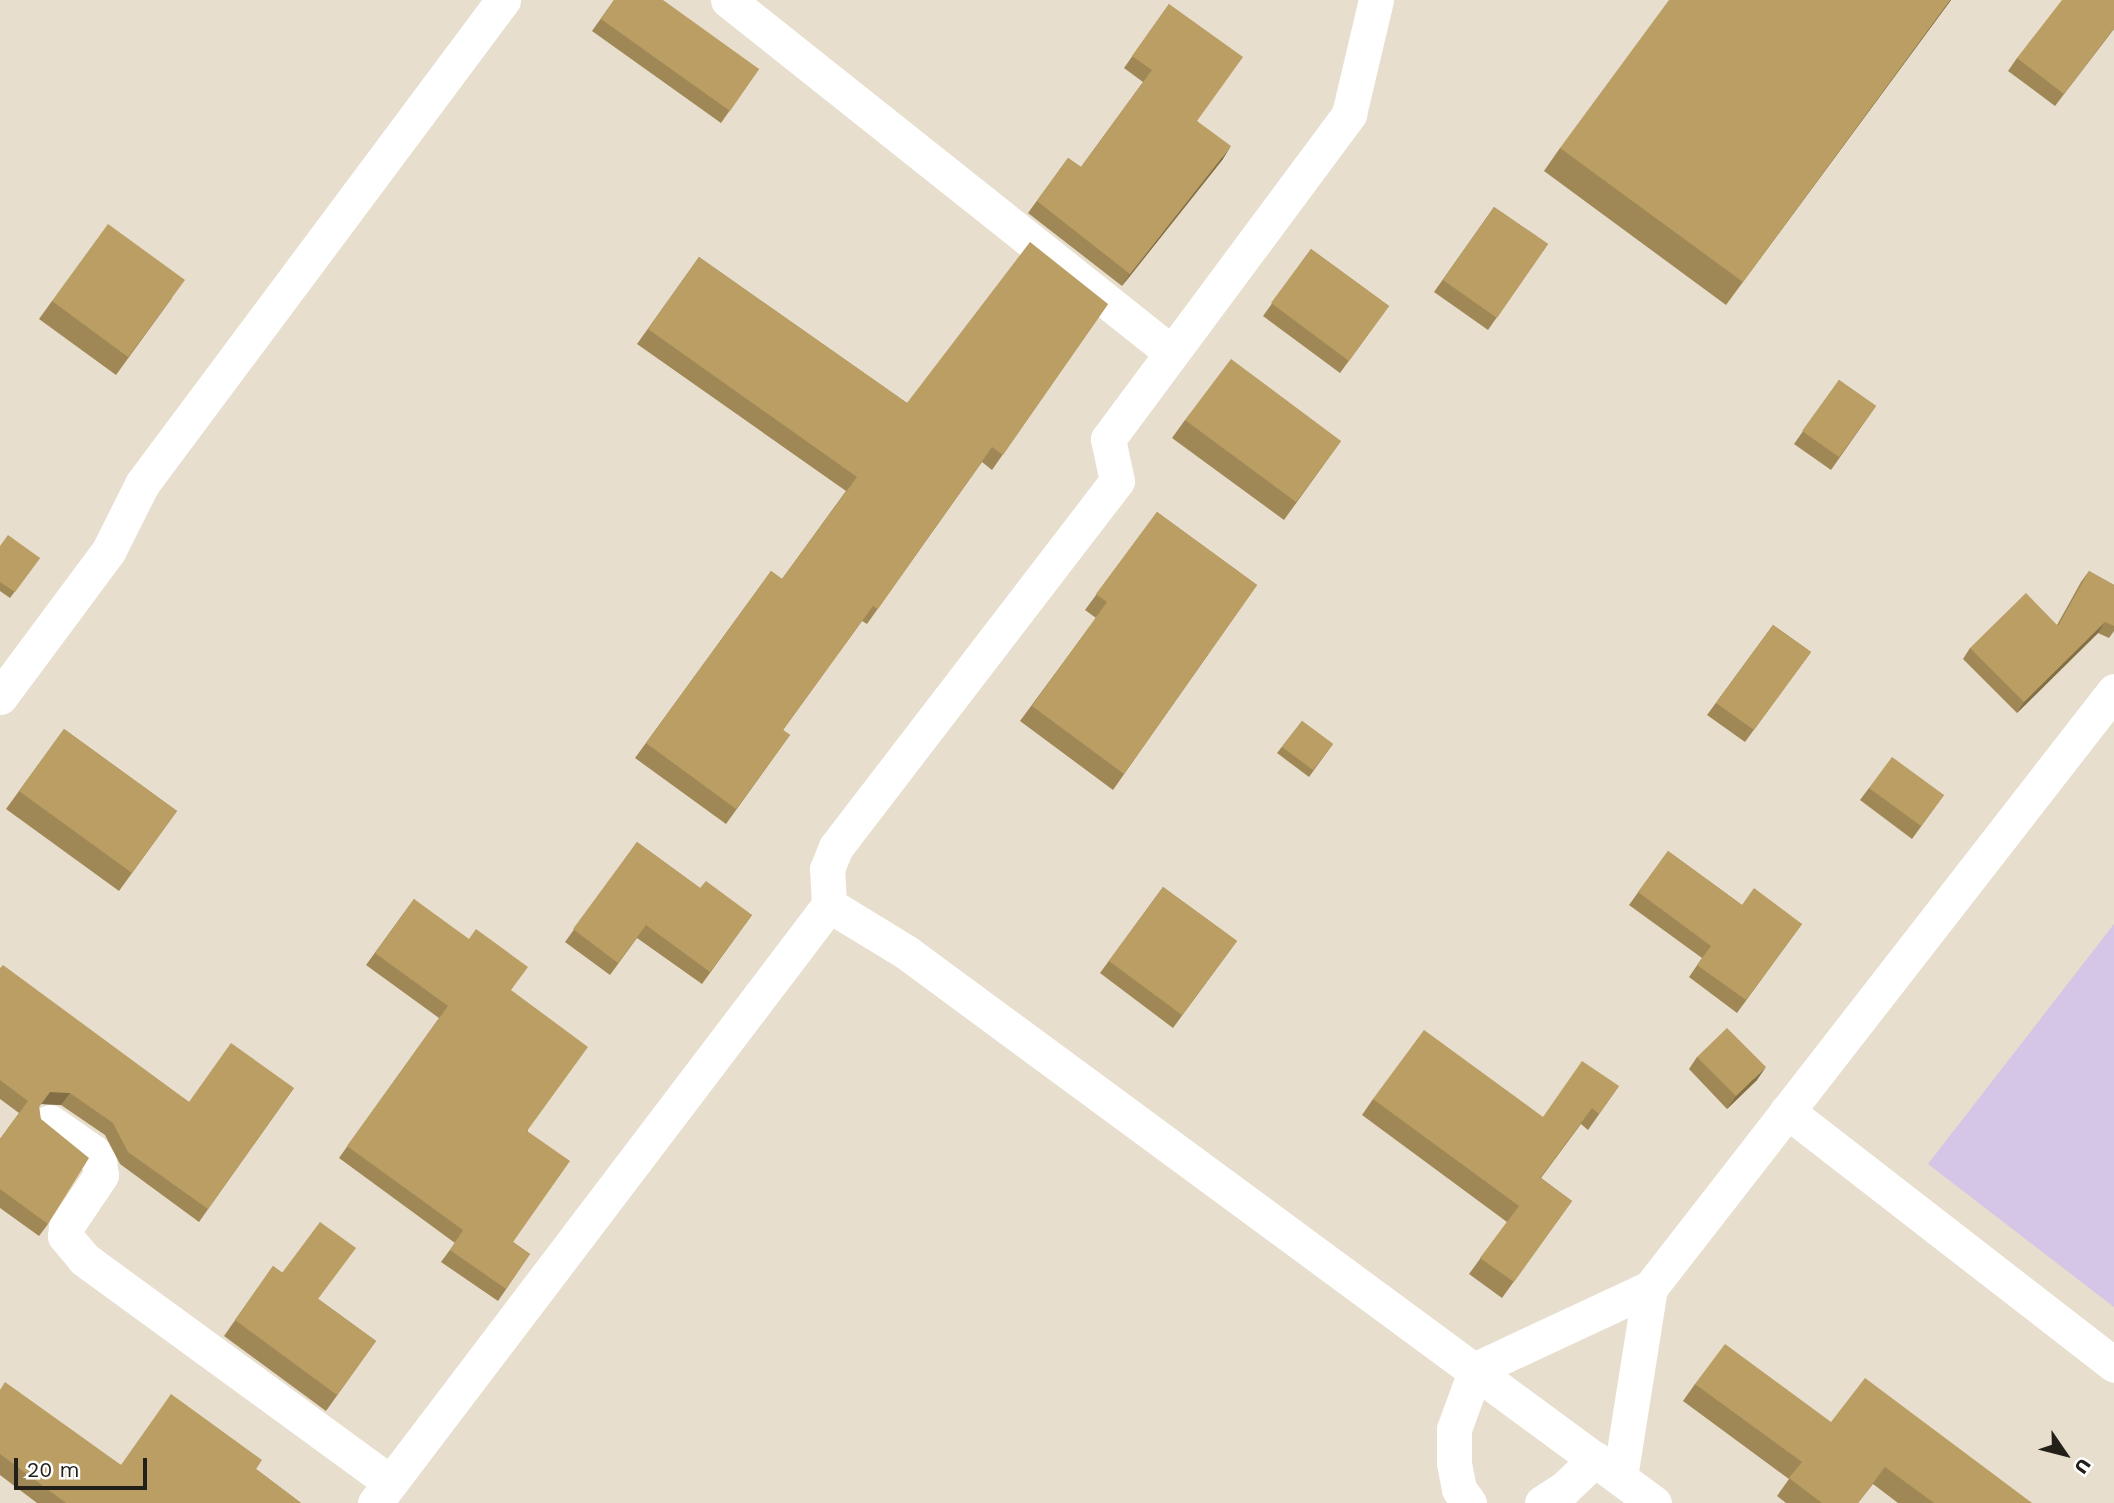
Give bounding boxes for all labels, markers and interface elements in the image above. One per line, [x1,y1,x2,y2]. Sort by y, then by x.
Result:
north arrow [2030,1419,2100,1489]
scale bar [18,1444,150,1488]
text: U [2069,1454,2096,1478]
text: 20 m [27,1457,79,1482]

